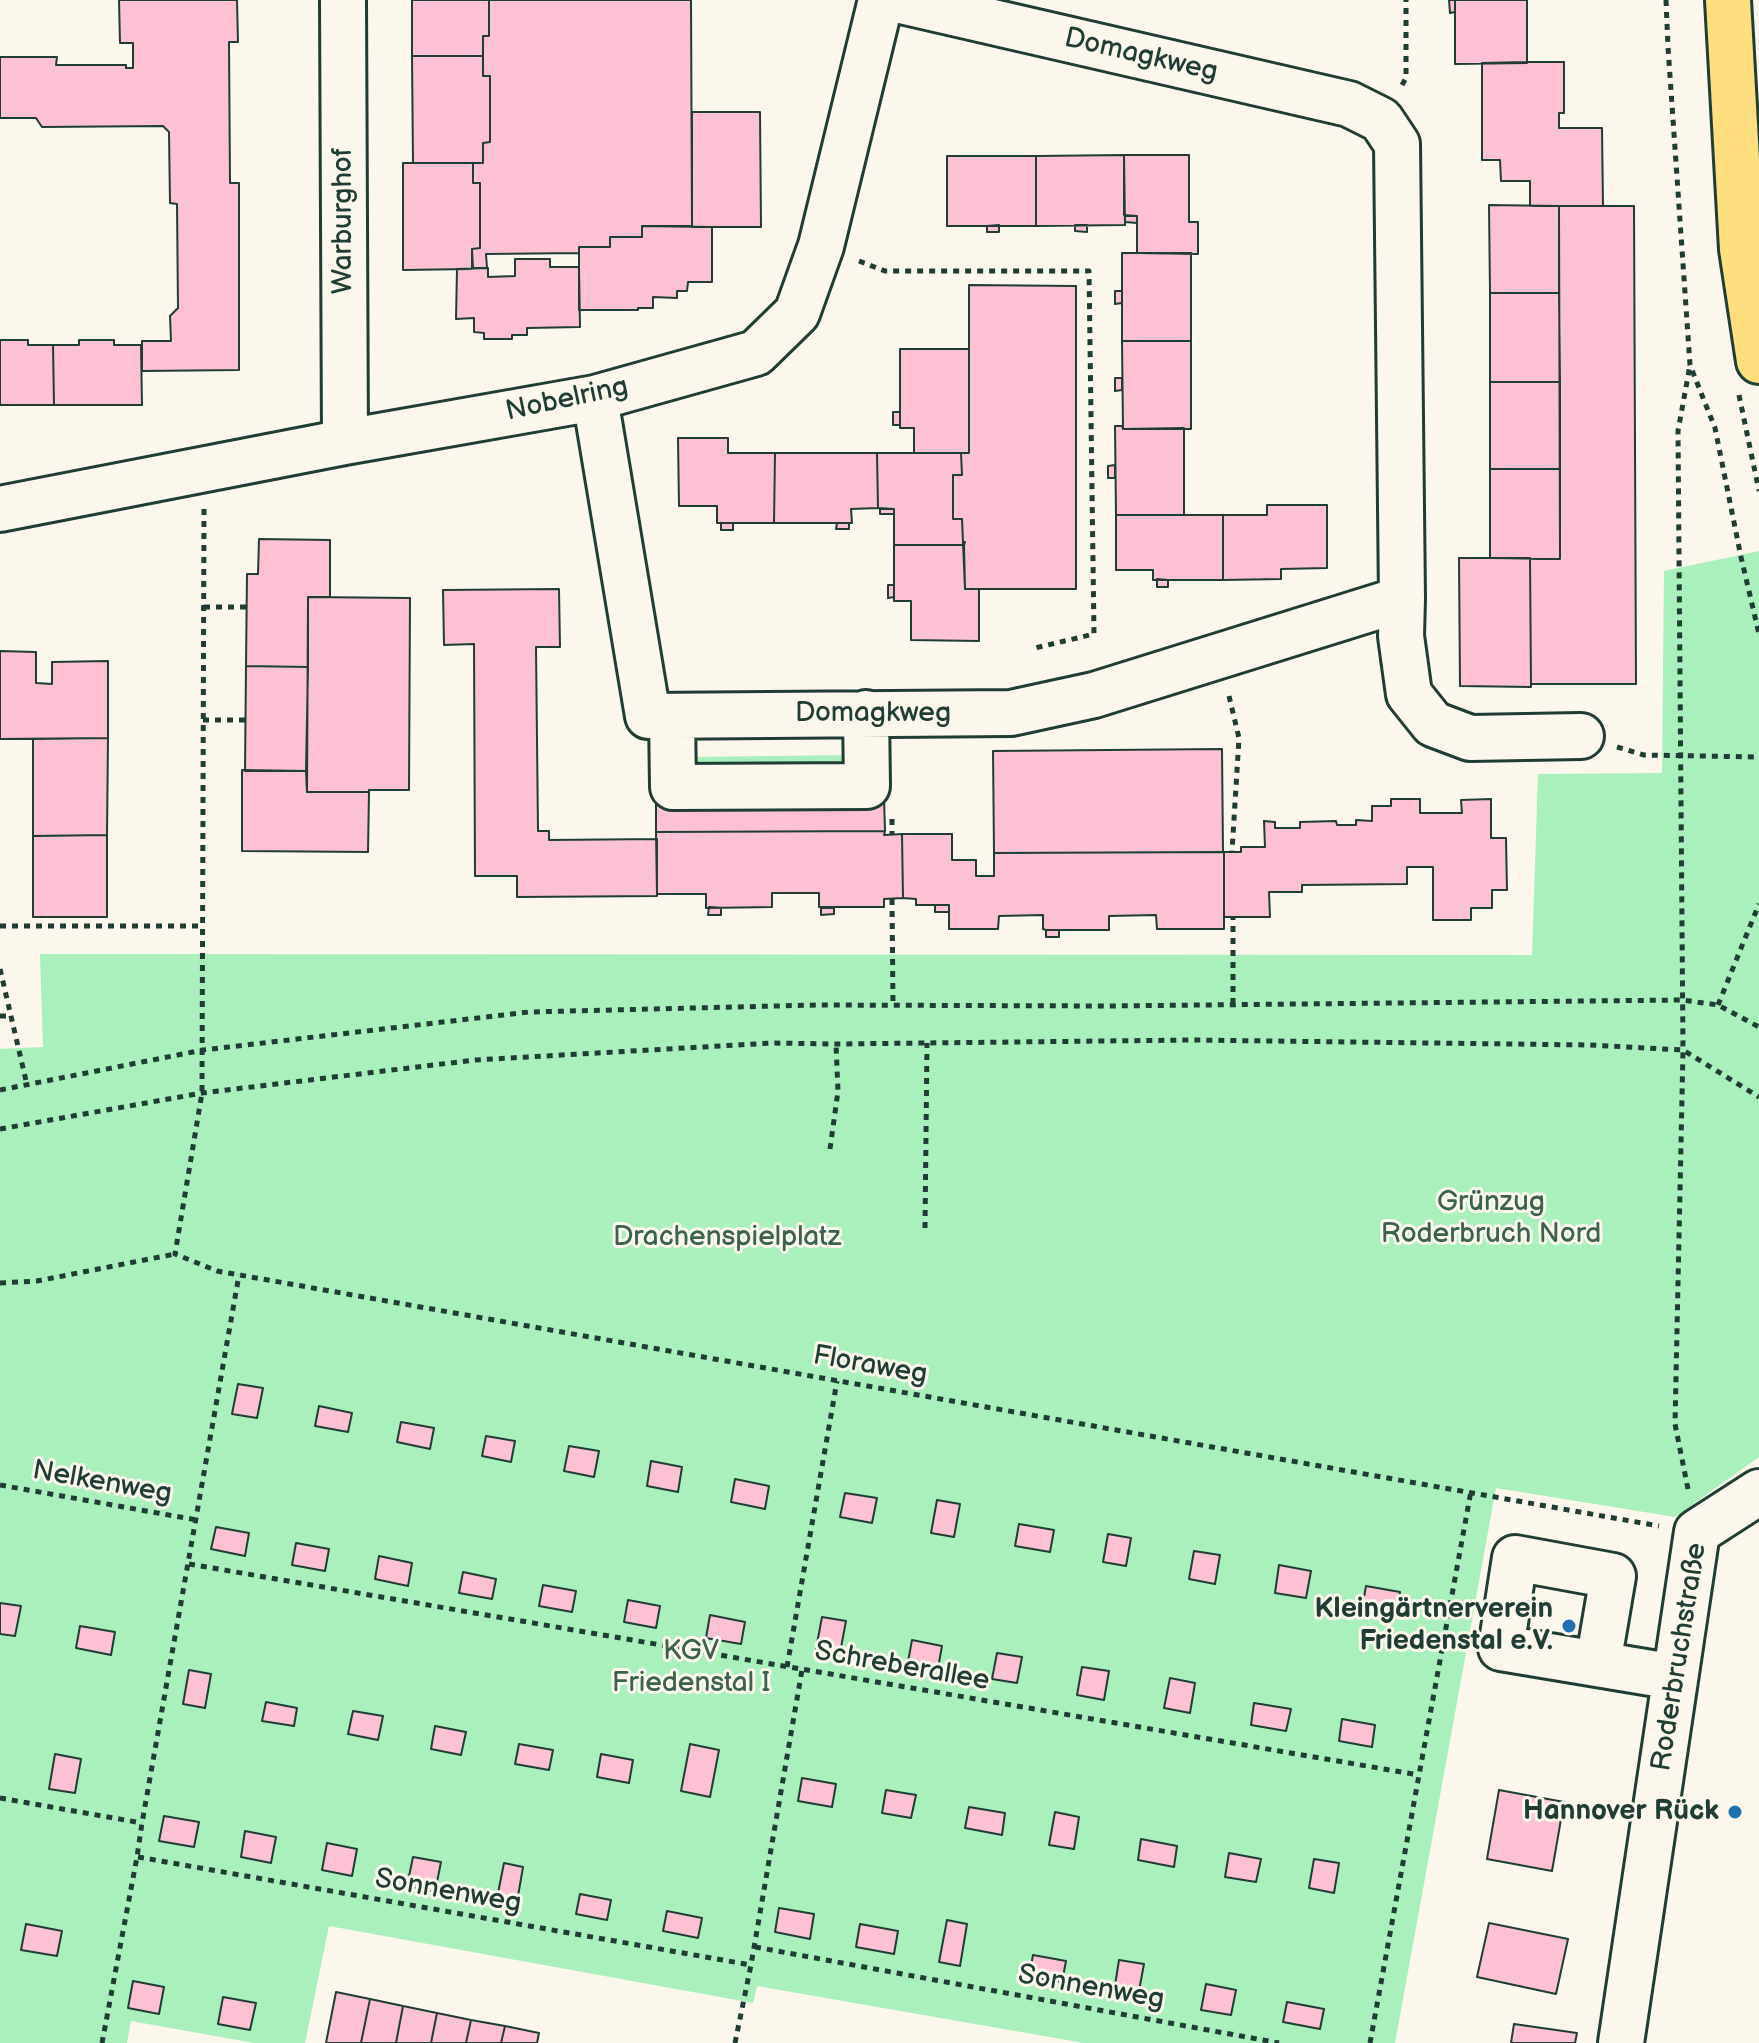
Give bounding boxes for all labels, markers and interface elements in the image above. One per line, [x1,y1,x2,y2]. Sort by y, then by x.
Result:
street label: Domagkweg [1061,22,1221,90]
street label: Warburghof [327,148,361,294]
street label: Nobelring [503,371,631,429]
street label: Domagkweg [795,697,951,731]
park label: Grünzug Roderbruch Nord [1381,1186,1601,1252]
park label: Drachenspielplatz [613,1221,841,1255]
street label: Floraweg [810,1339,930,1393]
street label: Nelkenweg [30,1454,174,1512]
street label: Roderbruchstraße [1645,1541,1715,1773]
place label: Kleingärtnerverein Friedenstal e.V. [1315,1593,1553,1659]
marker: Kleingärtnerverein Friedenstal e.V. [1560,1617,1578,1635]
park label: KGV Friedenstal I [612,1635,770,1701]
street label: Schreberallee [812,1635,992,1699]
place label: Hannover Rück [1523,1795,1719,1829]
marker: Hannover Rück [1726,1803,1744,1821]
street label: Sonnenweg [372,1863,524,1921]
street label: Sonnenweg [1015,1959,1167,2017]

